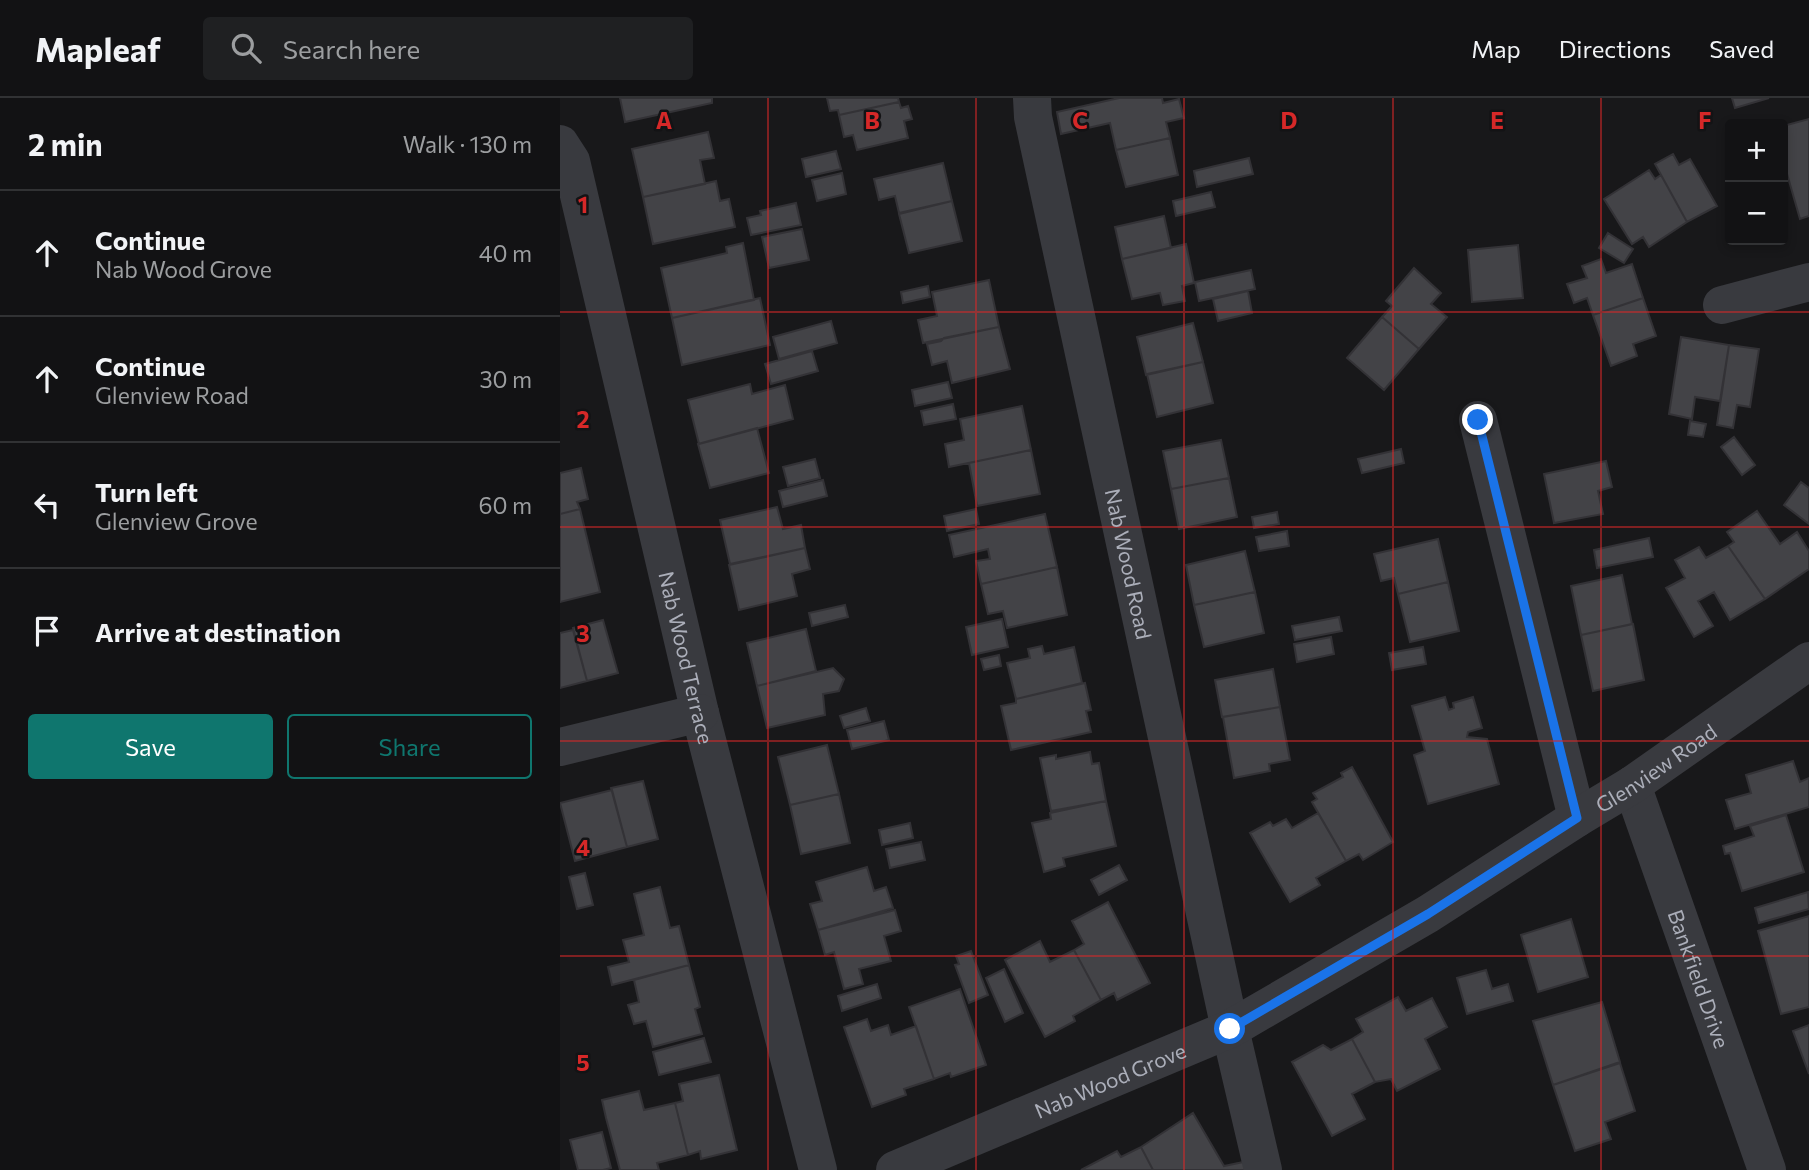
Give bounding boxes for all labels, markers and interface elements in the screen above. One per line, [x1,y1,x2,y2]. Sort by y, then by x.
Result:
search box [203,17,693,80]
text: Mapleaf [35,28,161,69]
icon: search [227,29,265,67]
text: Search here [283,33,420,64]
text: Map [1471,34,1521,63]
text: Directions [1559,34,1671,63]
text: Saved [1709,34,1774,63]
text: A [656,106,673,134]
text: B [864,106,880,134]
text: C [1072,106,1088,134]
text: D [1281,106,1298,134]
text: E [1490,106,1504,134]
text: F [1698,106,1712,134]
map controls [1725,119,1788,245]
button: + [1725,119,1788,182]
text: 2 min [28,125,103,162]
text: Walk · 130 m [403,130,532,158]
button: − [1725,182,1788,245]
text: 1 [578,190,588,218]
text: Continue [95,224,205,255]
icon: ahead [28,234,66,272]
text: 40 m [479,239,532,267]
text: Nab Wood Grove [95,255,272,283]
text: Continue [95,350,205,381]
icon: ahead [28,360,66,398]
text: 30 m [479,365,532,393]
text: Glenview Road [95,381,249,409]
route end [1462,404,1493,435]
text: 2 [576,405,590,433]
text: Turn left [95,476,198,507]
icon: left [28,486,66,524]
street label: Nab Wood Road [1101,486,1158,641]
text: 60 m [479,491,532,519]
text: Glenview Grove [95,507,258,535]
street label: Nab Wood Terrace [655,569,720,746]
icon: arrive [28,612,66,650]
text: Arrive at destination [95,616,341,647]
text: 3 [576,619,590,647]
button: Save [28,714,273,779]
button: Share [287,714,532,779]
street label: Glenview Road [1590,718,1721,817]
text: 4 [576,833,590,861]
street label: Bankfield Drive [1664,906,1736,1051]
route start [1214,1013,1245,1044]
street label: Nab Wood Grove [1030,1037,1189,1122]
text: 5 [576,1048,590,1076]

